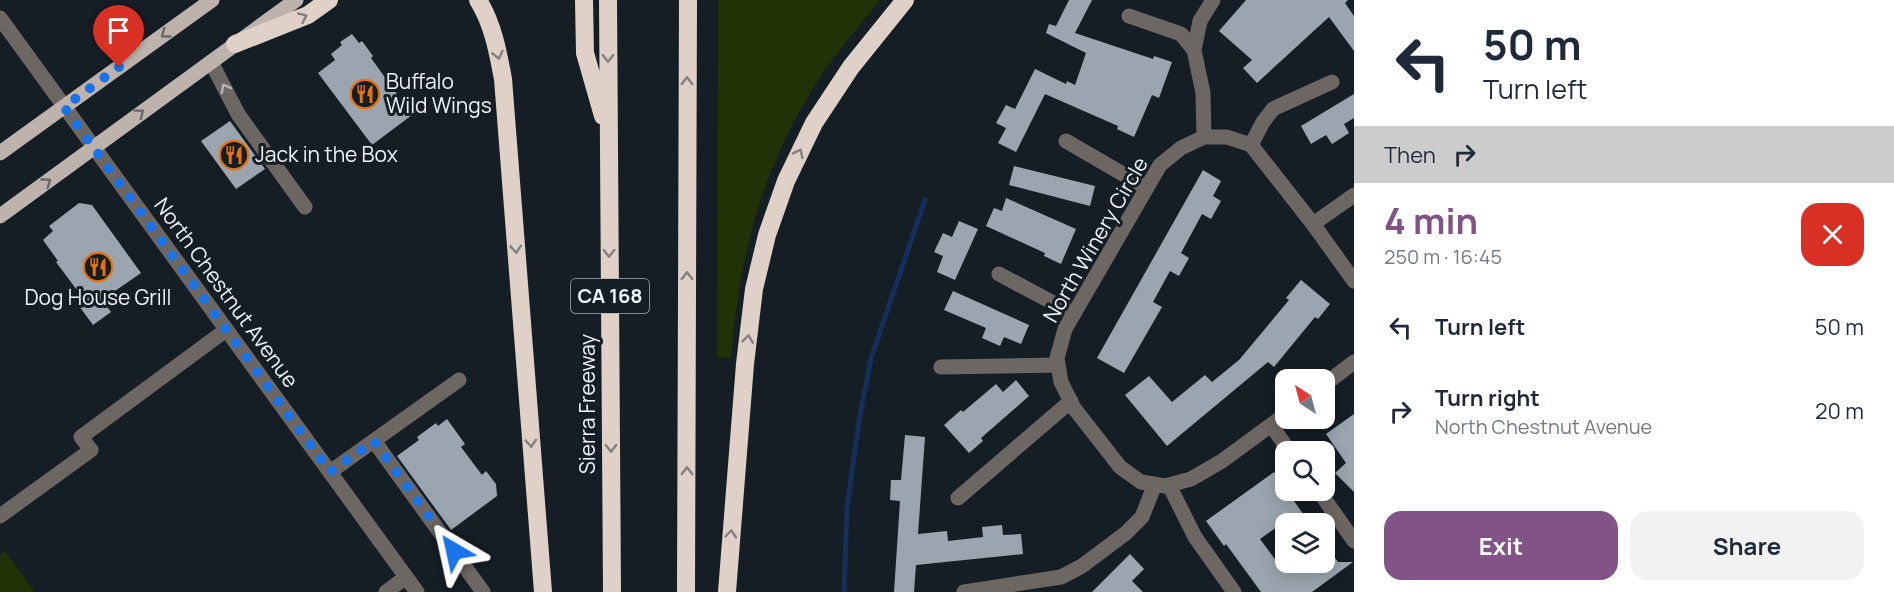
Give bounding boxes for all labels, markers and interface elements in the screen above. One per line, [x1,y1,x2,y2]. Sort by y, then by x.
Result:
pin [93,5,144,67]
one-way arrow [296,12,307,24]
icon: arrive [102,14,135,47]
text: 50 m [1483,15,1581,73]
icon: left [1384,24,1462,102]
one-way arrow [160,27,171,38]
one-way arrow [491,50,504,60]
one-way arrow [602,54,614,63]
place label: Buffalo Wild Wings [386,67,492,119]
text: Turn left [1483,70,1587,107]
one-way arrow [681,76,693,85]
restaurant icon: Buffalo Wild Wings [349,78,381,110]
one-way arrow [221,84,232,94]
one-way arrow [134,109,145,120]
icon: right [1448,138,1481,171]
restaurant icon: Jack in the Box [218,139,250,171]
place label: Jack in the Box [255,140,398,168]
text: Then [1384,140,1436,170]
one-way arrow [792,148,804,159]
street label: North Winery Circle [1036,152,1154,327]
one-way arrow [40,179,51,190]
street label: North Chestnut Avenue [148,192,305,393]
text: 4 min [1384,196,1478,245]
button: close [1801,203,1864,266]
text: 250 m · 16:45 [1384,243,1502,270]
one-way arrow [509,244,522,253]
one-way arrow [603,249,615,258]
restaurant icon: Dog House Grill [82,251,114,283]
one-way arrow [681,271,693,280]
road number: CA 168 [571,279,649,313]
place label: Dog House Grill [24,283,172,311]
icon: left [1384,311,1417,344]
text: Turn left [1435,312,1525,342]
text: 50 m [1815,312,1864,342]
street label: Sierra Freeway [573,334,601,474]
one-way arrow [741,335,754,344]
north arrow [1275,369,1335,429]
map controls [1275,369,1335,573]
text: Turn right [1435,383,1540,413]
icon: right [1384,395,1417,428]
text: 20 m [1815,396,1864,426]
text: North Chestnut Avenue [1435,413,1652,440]
one-way arrow [525,439,538,448]
button: search [1275,441,1335,501]
one-way arrow [605,444,617,453]
one-way arrow [681,466,693,475]
button: Exit [1384,511,1618,580]
button: Share [1630,511,1864,580]
button: layers [1275,513,1335,573]
position arrow [422,519,486,583]
one-way arrow [724,529,737,538]

